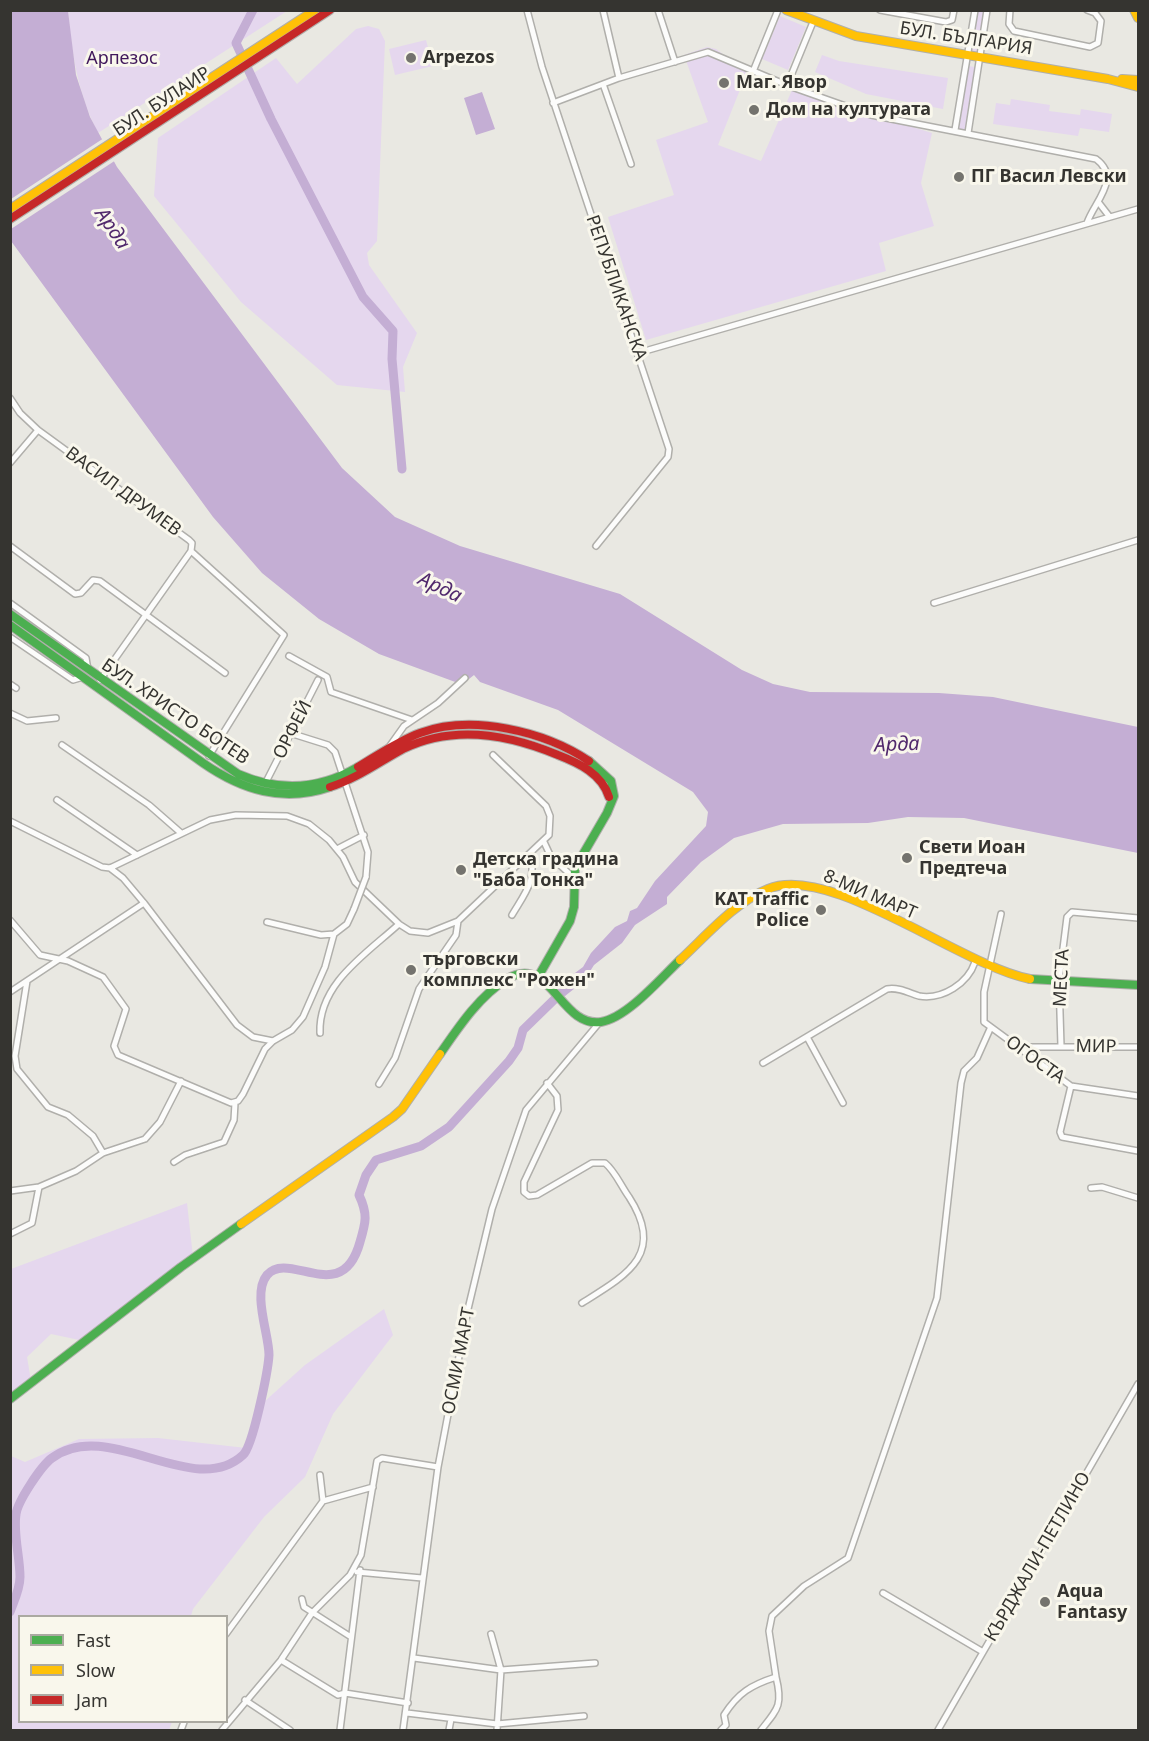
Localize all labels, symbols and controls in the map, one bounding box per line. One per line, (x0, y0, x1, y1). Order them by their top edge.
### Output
street label: БУЛ. БЪЛГАРИЯ (898, 18, 1034, 60)
place label: Arpezos (423, 47, 495, 69)
park label: Арпезос (86, 48, 158, 70)
marker: Arpezos (404, 51, 418, 65)
street label: БУЛ. БУЛАИР (109, 63, 215, 141)
place label: Маг. Явор (736, 72, 827, 94)
marker: Маг. Явор (717, 76, 731, 90)
place label: Дом на културата (766, 99, 931, 121)
marker: Дом на културата (747, 103, 761, 117)
place label: ПГ Васил Левски (971, 166, 1127, 188)
marker: ПГ Васил Левски (952, 170, 966, 184)
water label: Арда (89, 204, 135, 254)
street label: РЕПУБЛИКАНСКА (581, 212, 651, 364)
street label: ВАСИЛ ДРУМЕВ (61, 443, 185, 541)
water label: Арда (414, 568, 466, 608)
street label: БУЛ. ХРИСТО БОТЕВ (97, 655, 253, 769)
street label: ОРФЕЙ (269, 697, 317, 763)
water label: Арда (874, 732, 920, 758)
place label: Свети Иоан Предтеча (919, 837, 1026, 880)
place label: Детска градина "Баба Тонка" (473, 849, 619, 892)
marker: Свети Иоан Предтеча (900, 851, 914, 865)
marker: Детска градина "Баба Тонка" (454, 863, 468, 877)
street label: 8-МИ МАРТ (820, 866, 920, 924)
place label: KAT Traffic Police (714, 889, 809, 932)
marker: KAT Traffic Police (814, 903, 828, 917)
street label: МЕСТА (1050, 948, 1074, 1008)
place label: търговски комплекс "Рожен" (423, 949, 595, 992)
marker: търговски комплекс "Рожен" (404, 963, 418, 977)
street label: ОГОСТА (1001, 1031, 1069, 1089)
street label: МИР (1075, 1036, 1117, 1058)
street label: ОСМИ МАРТ (438, 1306, 480, 1416)
street label: КЪРДЖАЛИ-ПЕТЛИНО (981, 1468, 1095, 1646)
place label: Aqua Fantasy (1057, 1581, 1127, 1624)
marker: Aqua Fantasy (1038, 1595, 1052, 1609)
legend (18, 1615, 228, 1723)
text: Fast (76, 1628, 111, 1652)
text: Slow (76, 1658, 115, 1682)
text: Jam (76, 1688, 108, 1712)

